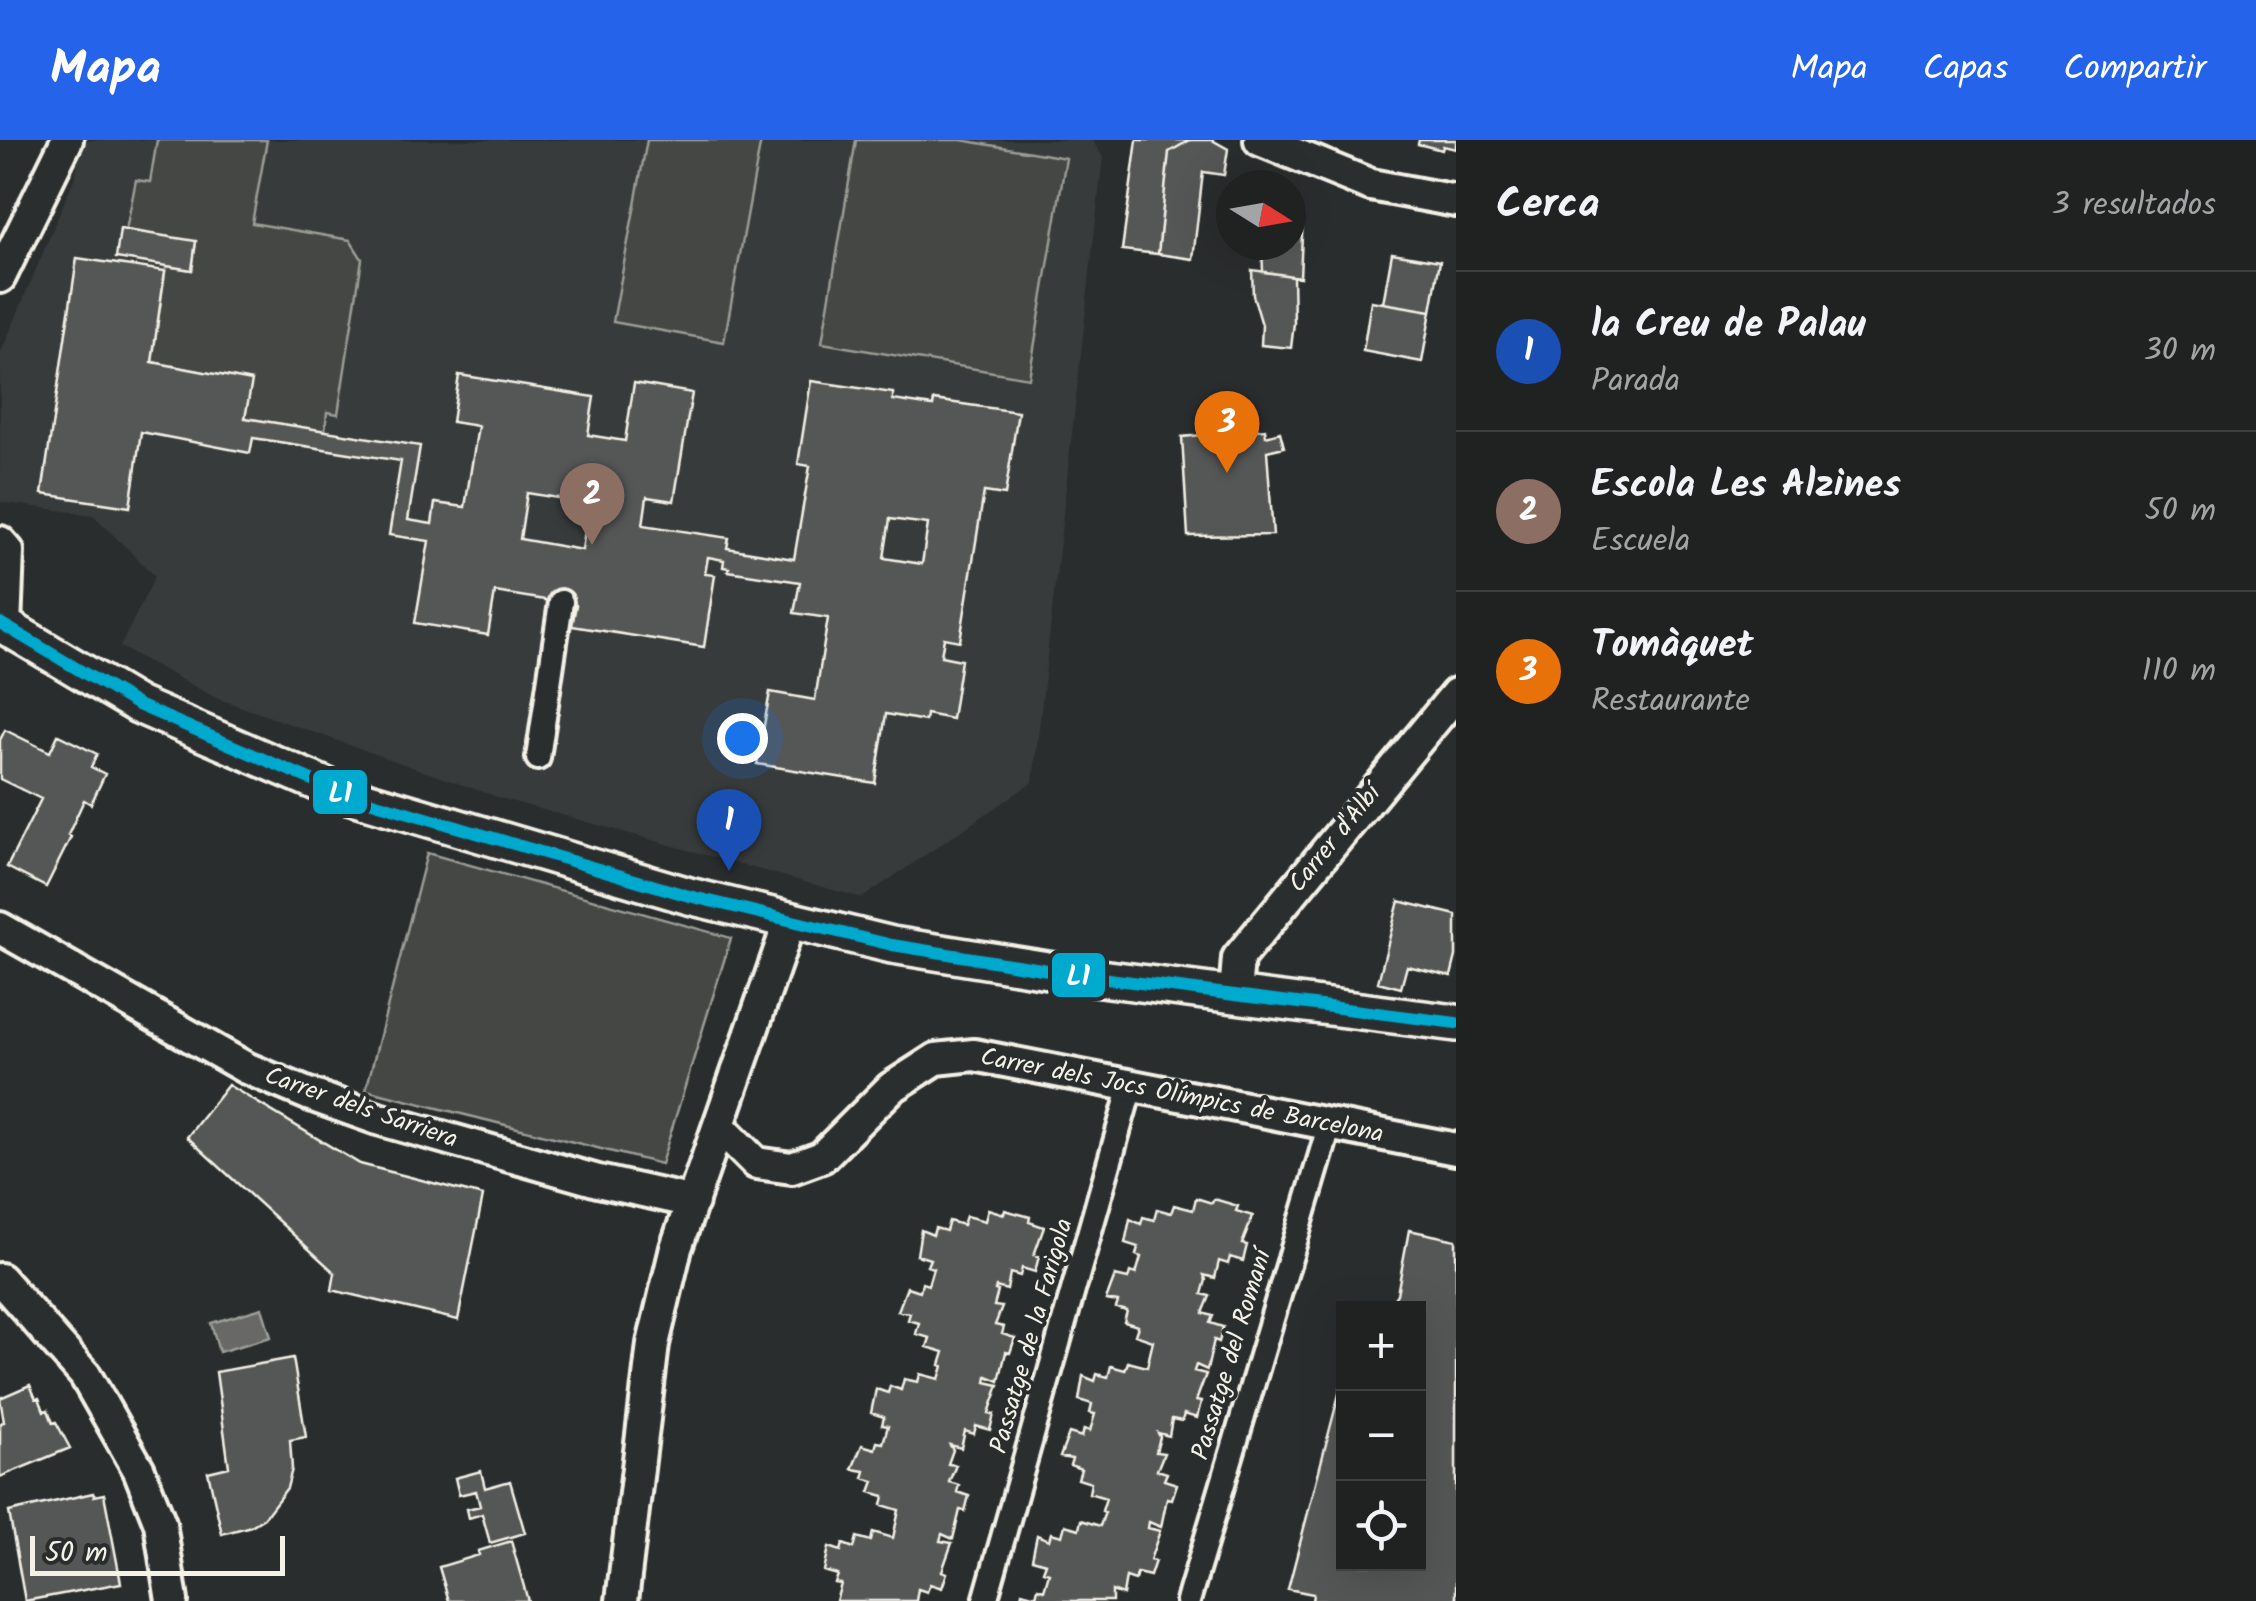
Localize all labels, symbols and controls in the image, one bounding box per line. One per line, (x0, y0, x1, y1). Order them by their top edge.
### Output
text: Mapa (50, 32, 161, 108)
text: Mapa (1791, 42, 1868, 98)
text: Capas (1923, 42, 2008, 98)
text: Compartir (2063, 42, 2206, 98)
north arrow (1216, 170, 1306, 260)
text: Cerca (1496, 172, 1600, 239)
text: 3 resultados (2052, 180, 2216, 231)
text: la Creu de Palau (1591, 296, 1866, 356)
text: 1 (1524, 326, 1533, 377)
text: 30 m (2143, 326, 2216, 377)
text: Parada (1591, 356, 1680, 407)
pin: 3 (1194, 390, 1260, 473)
text: Escola Les Alzines (1591, 456, 1901, 516)
pin: 2 (560, 462, 624, 545)
text: 2 (1519, 486, 1538, 537)
text: 50 m (2145, 486, 2216, 537)
text: Escuela (1591, 516, 1690, 567)
text: Tomàquet (1591, 616, 1754, 676)
text: 3 (1520, 646, 1537, 697)
text: 110 m (2142, 646, 2216, 697)
text: Restaurante (1591, 676, 1750, 727)
your location (717, 713, 768, 764)
line badge: L1 (311, 768, 369, 816)
text: L1 (328, 772, 352, 817)
street label: Carrer d'Albí (1279, 773, 1394, 902)
pin: 1 (696, 788, 762, 871)
line badge: L1 (1050, 951, 1107, 999)
text: L1 (1066, 955, 1090, 1000)
street label: Carrer dels Jocs Olímpics de Barcelona (977, 1037, 1387, 1155)
street label: Carrer dels Sarriera (259, 1056, 463, 1160)
street label: Passatge de la Farigola (979, 1214, 1085, 1458)
street label: Passatge del Romaní (1181, 1241, 1284, 1465)
map controls (1336, 1301, 1426, 1571)
button: + (1336, 1301, 1426, 1391)
button: − (1336, 1391, 1426, 1481)
button: locate (1336, 1481, 1426, 1571)
scale bar (30, 1531, 285, 1576)
text: 50 m (45, 1531, 108, 1576)

